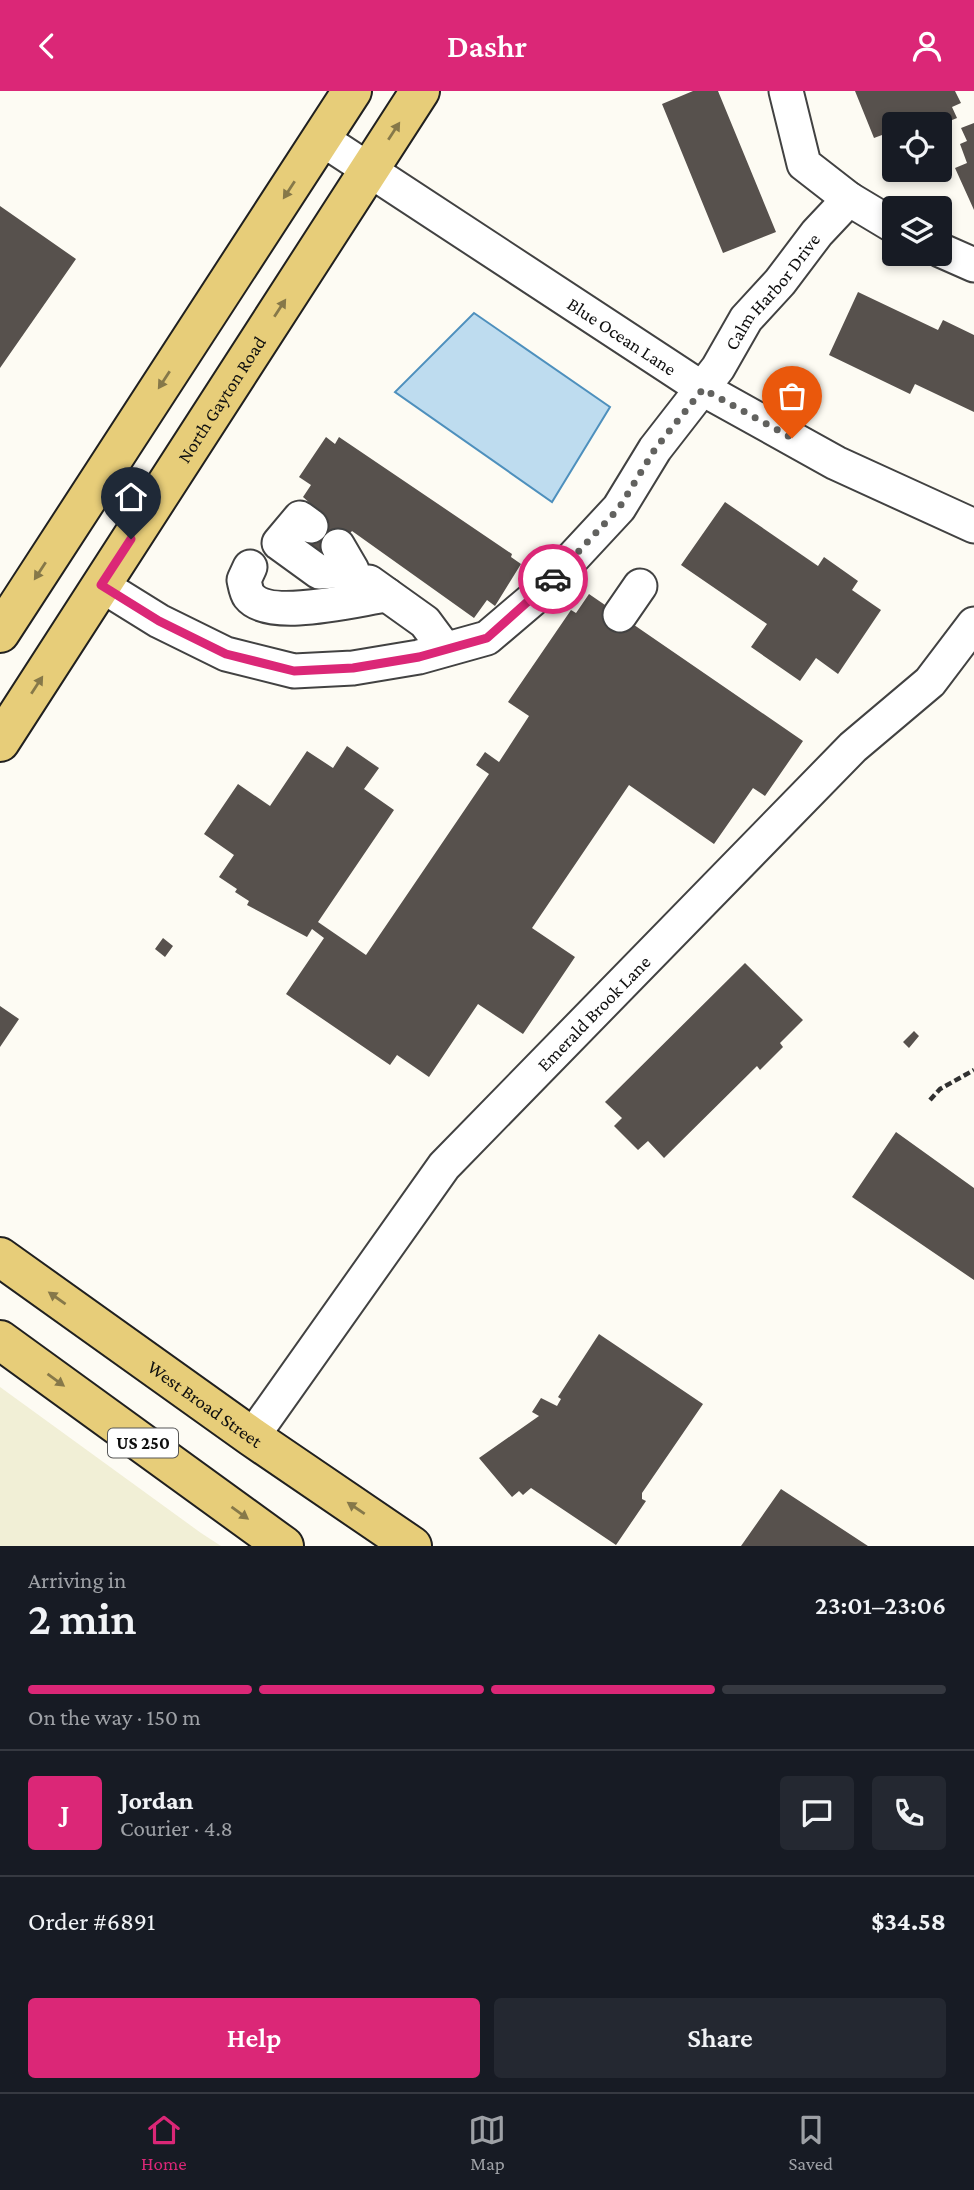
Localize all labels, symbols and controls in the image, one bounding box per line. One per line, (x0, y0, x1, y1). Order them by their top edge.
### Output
icon: back (28, 27, 66, 65)
icon: person (908, 27, 946, 65)
text: Dashr (447, 28, 527, 64)
map controls (882, 112, 952, 266)
button: locate (882, 112, 952, 182)
one-way arrow (388, 121, 401, 140)
one-way arrow (282, 180, 295, 200)
button: layers (882, 196, 952, 266)
street label: Calm Harbor Drive (720, 229, 824, 353)
street label: Blue Ocean Lane (564, 293, 680, 379)
one-way arrow (273, 299, 287, 317)
street label: North Gayton Road (173, 332, 270, 466)
pin (762, 366, 822, 438)
one-way arrow (158, 371, 171, 390)
icon: bag (773, 377, 811, 415)
pin (101, 467, 161, 539)
icon: home (112, 478, 150, 516)
courier (518, 544, 588, 614)
icon: car (534, 560, 572, 598)
one-way arrow (33, 562, 47, 580)
one-way arrow (30, 675, 43, 694)
street label: Emerald Brook Lane (532, 951, 654, 1075)
one-way arrow (48, 1291, 66, 1305)
street label: West Broad Street (144, 1356, 267, 1452)
one-way arrow (47, 1372, 65, 1386)
road number: US 250 (108, 1429, 178, 1457)
one-way arrow (346, 1501, 366, 1514)
one-way arrow (230, 1506, 248, 1521)
text: Arriving in (28, 1567, 126, 1593)
text: 23:01–23:06 (815, 1591, 946, 1620)
text: 2 min (28, 1593, 136, 1644)
text: On the way · 150 m (28, 1704, 201, 1730)
button: chat (780, 1776, 854, 1850)
button: phone (872, 1776, 946, 1850)
text: Jordan (120, 1786, 194, 1815)
text: J (61, 1799, 69, 1828)
text: Courier · 4.8 (120, 1815, 233, 1841)
text: Order #6891 (28, 1907, 156, 1936)
text: $34.58 (871, 1907, 946, 1936)
button: Help (28, 1998, 480, 2078)
button: Share (494, 1998, 946, 2078)
tab: Home (141, 2111, 187, 2174)
tab: Map (468, 2111, 506, 2174)
tab: Saved (788, 2111, 833, 2174)

